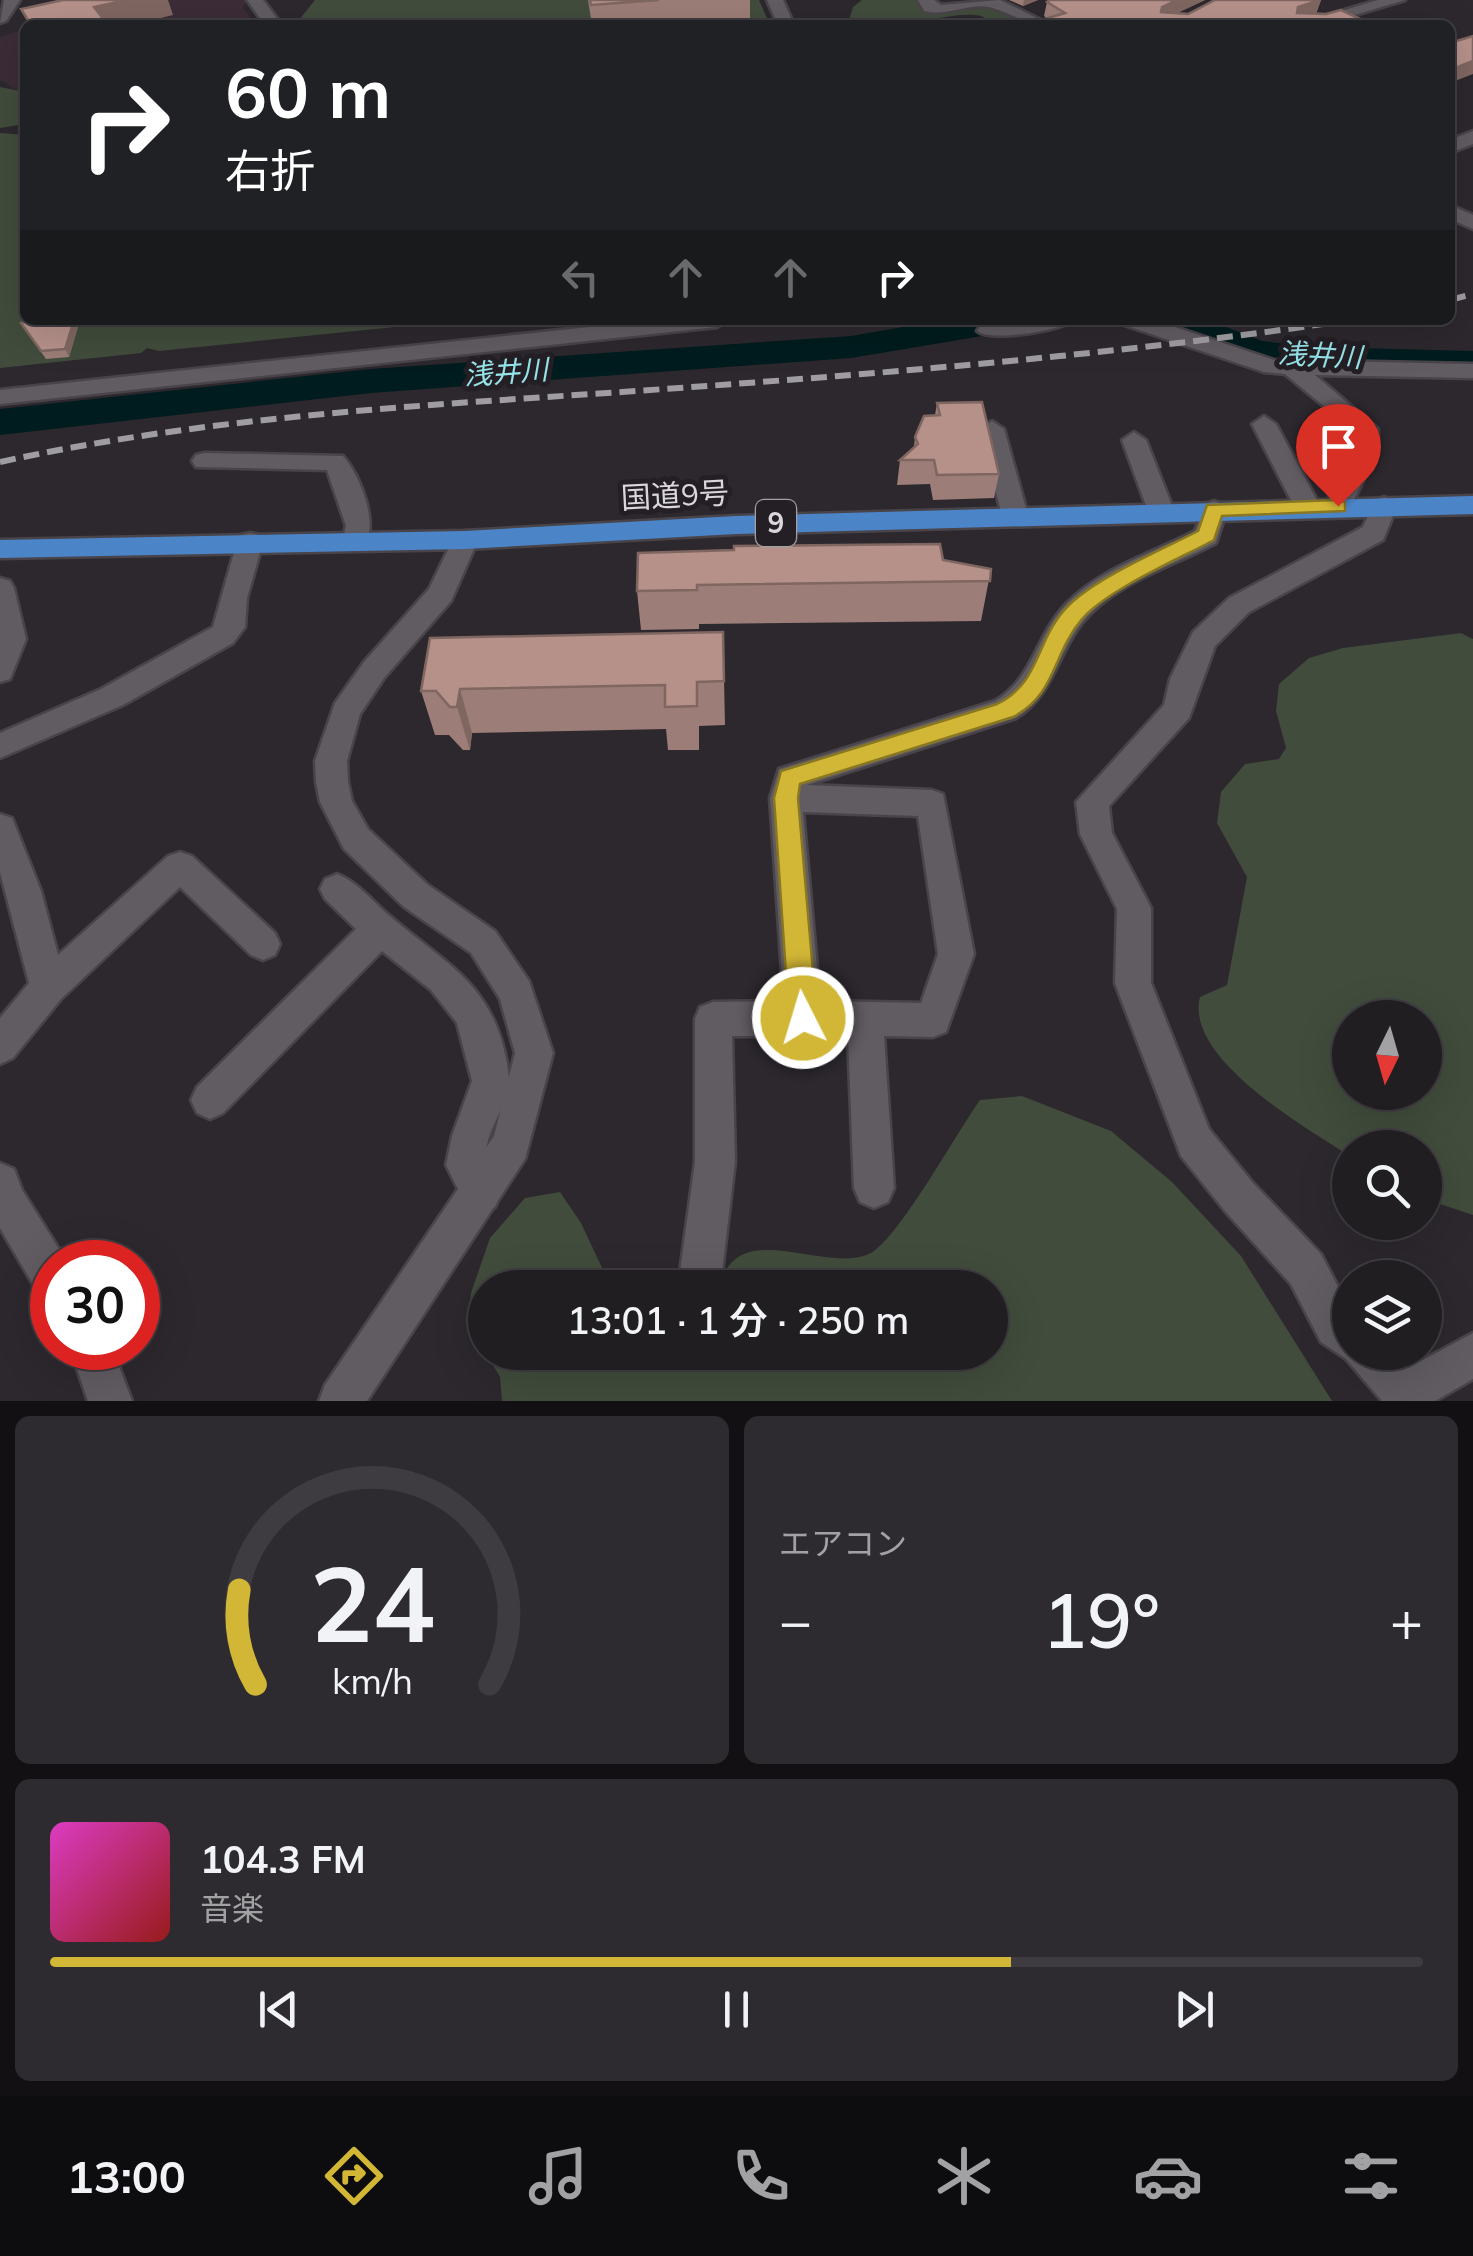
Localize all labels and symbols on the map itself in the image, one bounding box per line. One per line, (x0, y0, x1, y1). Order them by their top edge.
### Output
water label: 浅井川 (1277, 335, 1366, 374)
water label: 浅井川 (463, 351, 552, 392)
pin (1296, 404, 1381, 507)
street label: 国道9号 (620, 473, 730, 517)
road number: 9 (756, 500, 796, 546)
position arrow (751, 966, 855, 1070)
north arrow (1332, 1000, 1442, 1110)
speed limit sign: 30 (30, 1240, 160, 1370)

